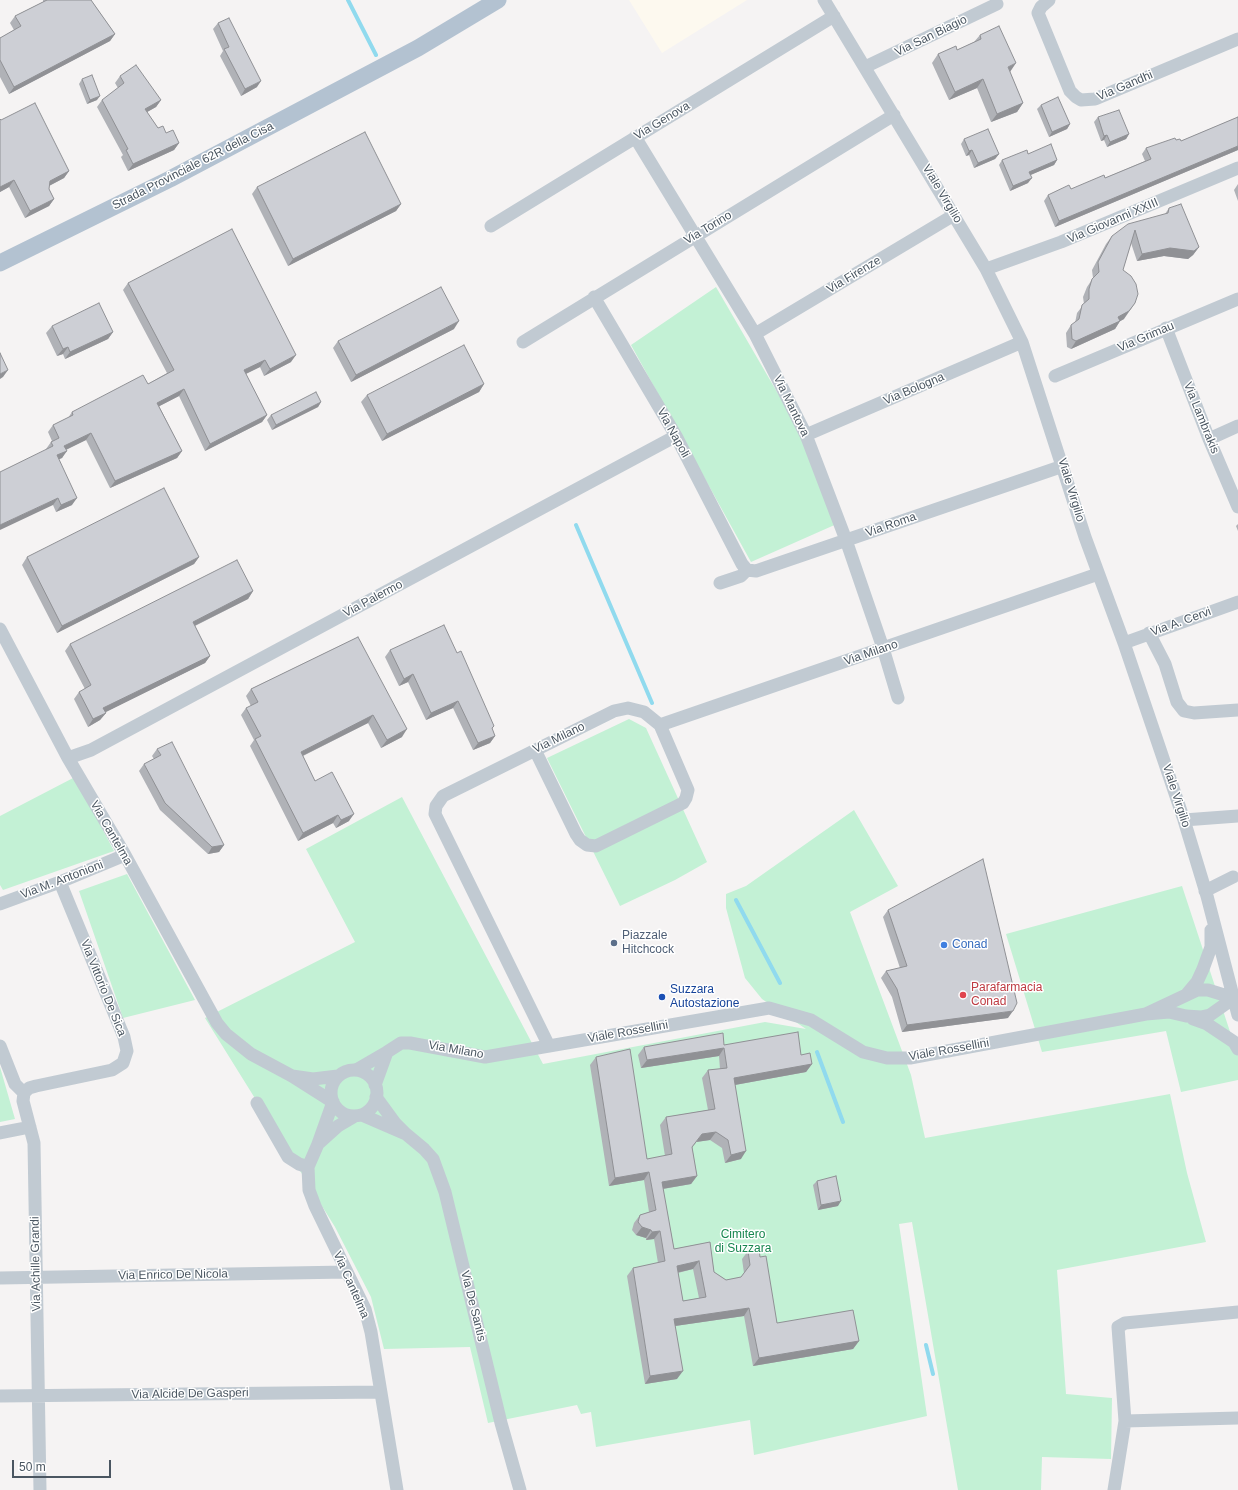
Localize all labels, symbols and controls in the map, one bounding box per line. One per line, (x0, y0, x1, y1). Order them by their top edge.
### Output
street label: Via San Biagio (893, 12, 969, 60)
street label: Via Gandhi (1095, 68, 1155, 104)
street label: Via Genova (632, 99, 692, 143)
street label: Strada Provinciale 62R della Cisa (110, 119, 276, 213)
street label: Viale Virgilio (919, 162, 965, 226)
street label: Via Giovanni XXIII (1065, 195, 1161, 247)
street label: Via Torino (682, 208, 734, 248)
street label: Via Firenze (824, 253, 884, 297)
street label: Via Grimau (1116, 319, 1176, 355)
street label: Via Bologna (882, 370, 946, 408)
street label: Via Mantova (770, 373, 812, 439)
street label: Via Lambrakis (1180, 380, 1222, 456)
street label: Via Napoli (653, 406, 693, 460)
street label: Viale Virgilio (1055, 457, 1087, 523)
street label: Via Roma (864, 510, 918, 540)
street label: Via Palermo (341, 577, 405, 621)
street label: Via A. Cervi (1149, 604, 1213, 640)
street label: Via Milano (842, 637, 900, 669)
street label: Via Milano (531, 719, 587, 757)
street label: Viale Virgilio (1159, 763, 1193, 829)
street label: Via Cantelma (87, 798, 135, 868)
street label: Via M. Antonioni (19, 858, 105, 902)
place label: Piazzale Hitchcock (622, 929, 674, 957)
street label: Via Vittorio De Sica (77, 938, 129, 1038)
marker: Piazzale Hitchcock (609, 938, 619, 948)
place label: Conad (952, 938, 987, 952)
marker: Conad (939, 940, 949, 950)
place label: Parafarmacia Conad (971, 981, 1042, 1009)
place label: Suzzara Autostazione (670, 983, 739, 1011)
marker: Parafarmacia Conad (958, 990, 968, 1000)
marker: Suzzara Autostazione (657, 992, 667, 1002)
street label: Viale Rossellini (587, 1018, 669, 1046)
street label: Viale Rossellini (908, 1036, 990, 1064)
street label: Via Milano (427, 1038, 485, 1062)
street label: Via Achille Grandi (28, 1216, 44, 1312)
park label: Cimitero di Suzzara (715, 1228, 771, 1256)
street label: Via Cantelma (330, 1249, 372, 1321)
street label: Via Enrico De Nicola (118, 1267, 228, 1283)
street label: Via De Santis (457, 1269, 489, 1343)
street label: Via Alcide De Gasperi (131, 1386, 249, 1402)
scale bar (14, 1452, 113, 1478)
text: 50 m (19, 1460, 46, 1474)

